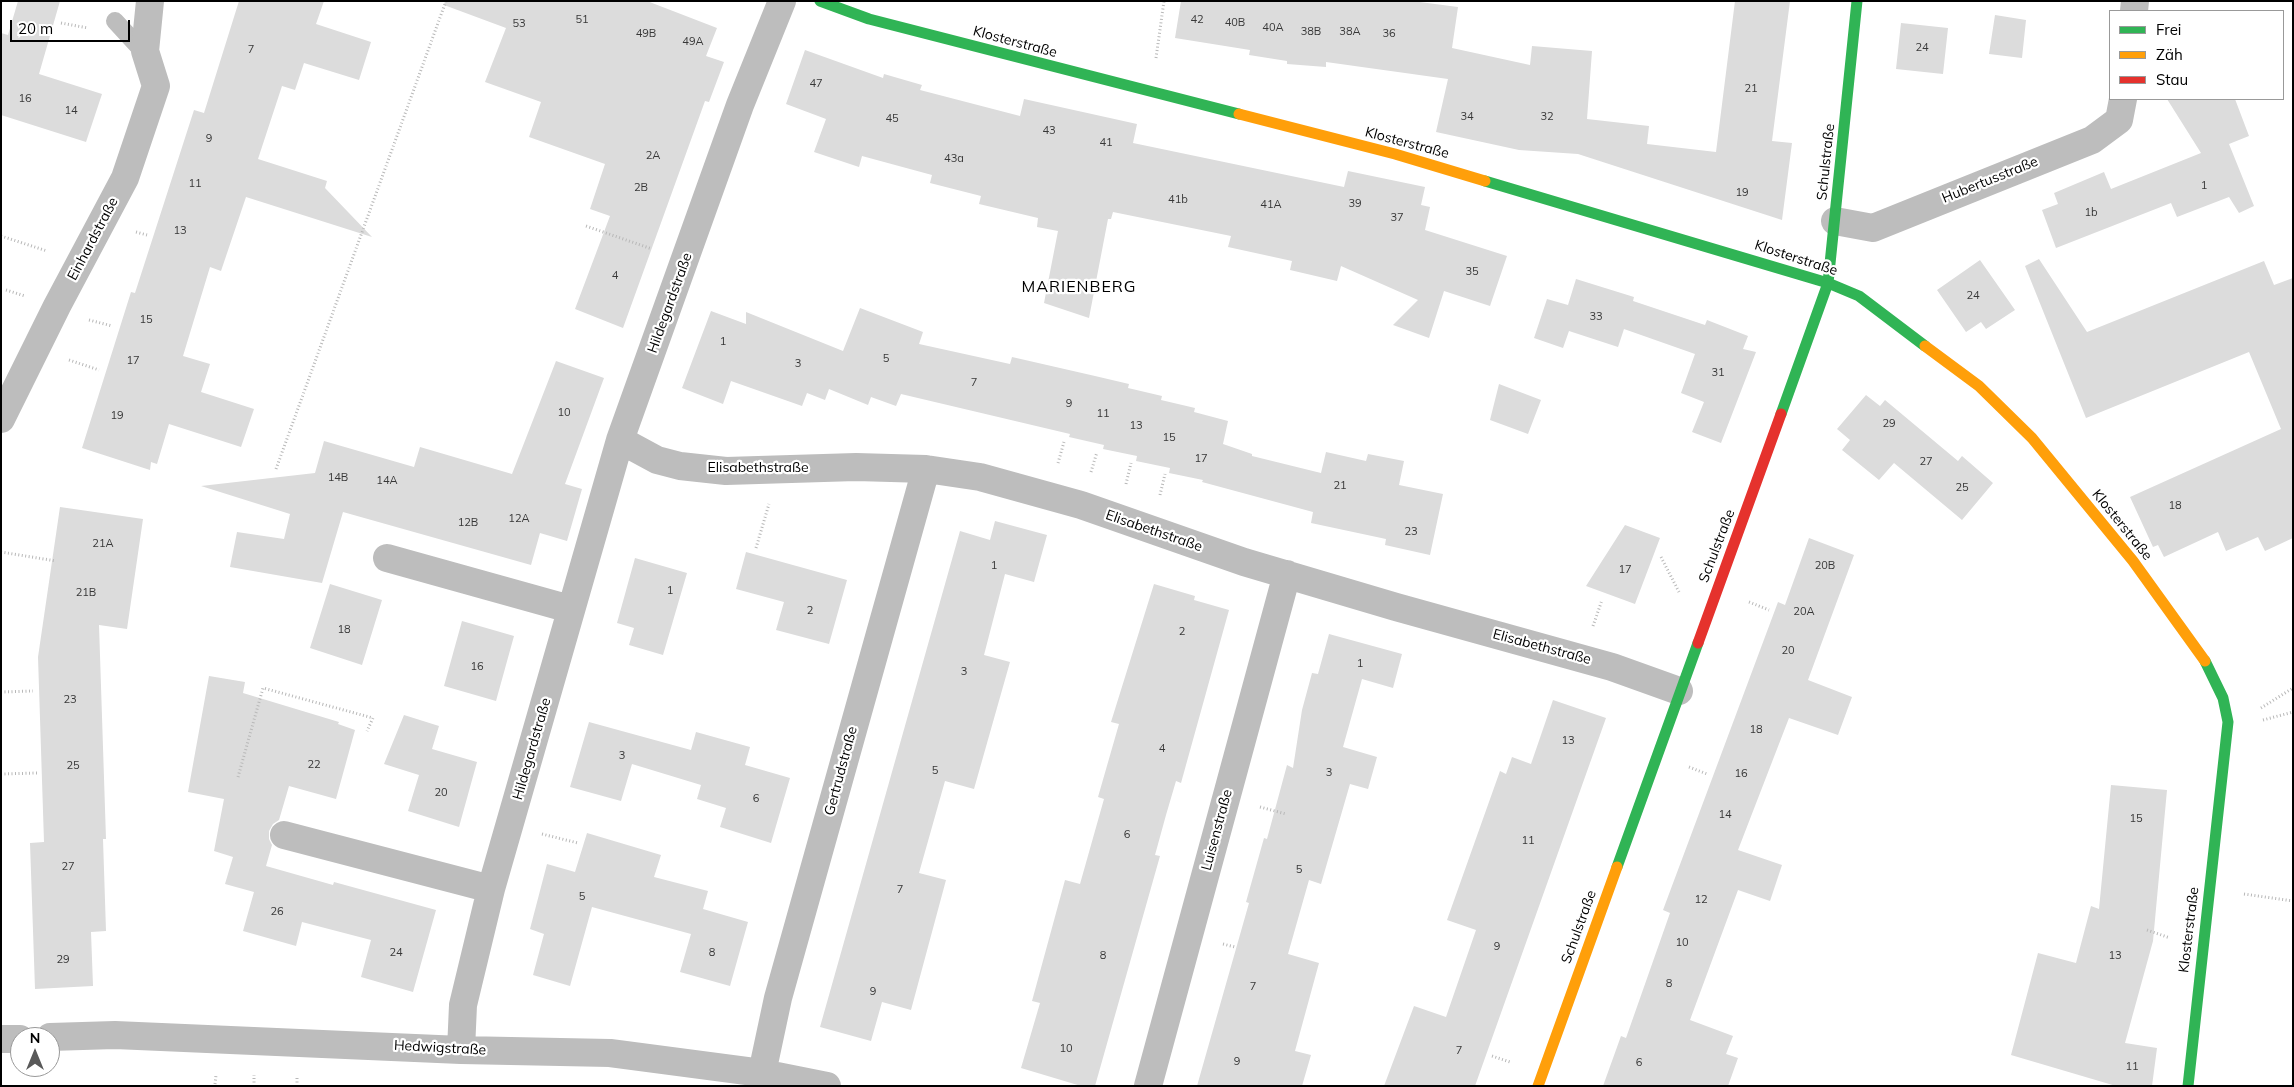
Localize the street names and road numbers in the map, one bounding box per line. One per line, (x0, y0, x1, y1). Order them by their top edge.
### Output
street label: Klosterstraße (971, 23, 1059, 61)
street label: Schulstraße (1814, 123, 1838, 201)
street label: Klosterstraße (1363, 124, 1451, 162)
street label: Hubertusstraße (1940, 153, 2040, 207)
street label: Einhardstraße (64, 195, 122, 283)
street label: Klosterstraße (1752, 237, 1840, 279)
street label: Hildegardstraße (644, 251, 696, 355)
street label: Elisabethstraße (707, 460, 809, 476)
street label: Klosterstraße (2088, 486, 2156, 564)
street label: Elisabethstraße (1104, 507, 1204, 555)
street label: Schulstraße (1695, 507, 1739, 585)
street label: Elisabethstraße (1491, 626, 1593, 668)
street label: Hildegardstraße (509, 696, 555, 802)
street label: Gertrudstraße (821, 725, 861, 817)
street label: Luisenstraße (1198, 788, 1236, 872)
street label: Klosterstraße (2175, 886, 2203, 974)
street label: Schulstraße (1558, 888, 1600, 966)
street label: Hedwigstraße (393, 1037, 487, 1059)

